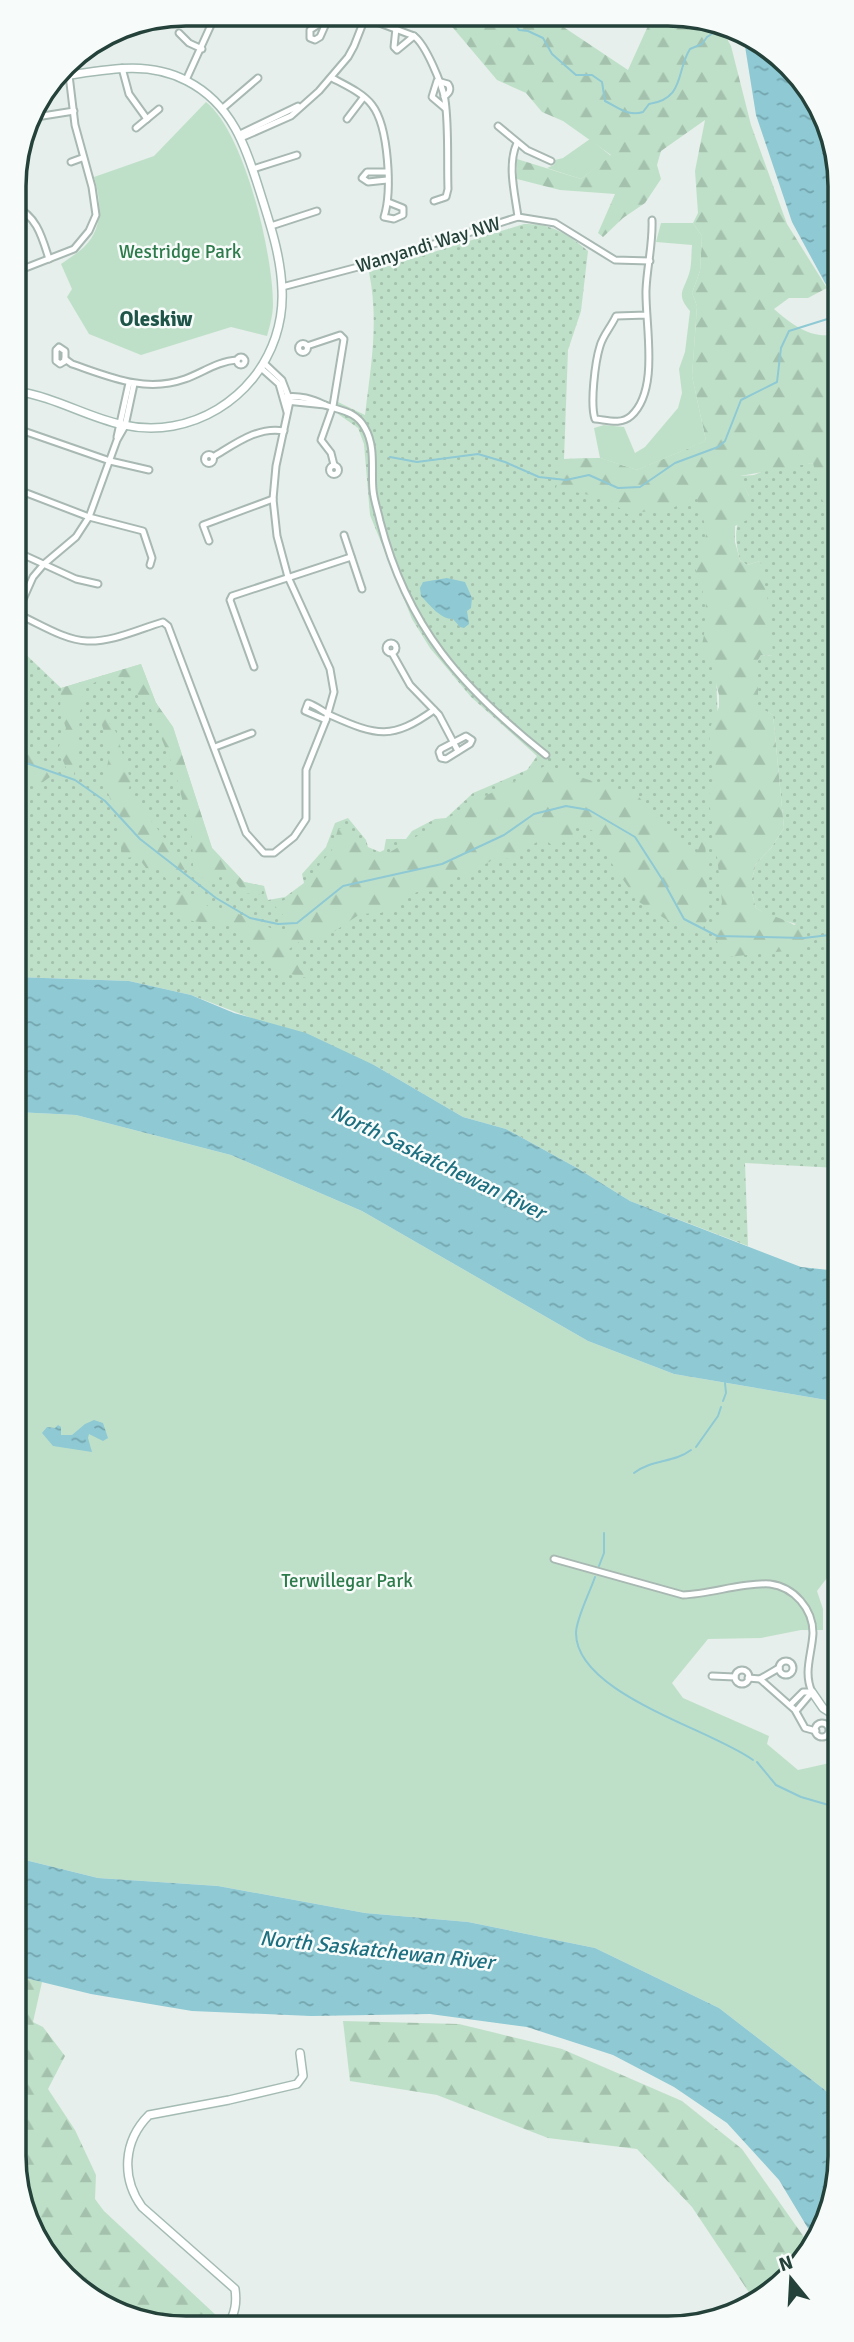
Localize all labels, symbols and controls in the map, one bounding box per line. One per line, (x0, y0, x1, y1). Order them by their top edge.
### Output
street label: Wanyandi Way NW (353, 212, 504, 278)
park label: Westridge Park (119, 240, 242, 264)
district label: Oleskiw (120, 306, 193, 332)
water label: North Saskatchewan River (327, 1099, 552, 1227)
park label: Terwillegar Park (281, 1569, 413, 1593)
water label: North Saskatchewan River (259, 1925, 499, 1976)
north arrow (756, 2244, 826, 2314)
text: N (776, 2250, 796, 2277)

